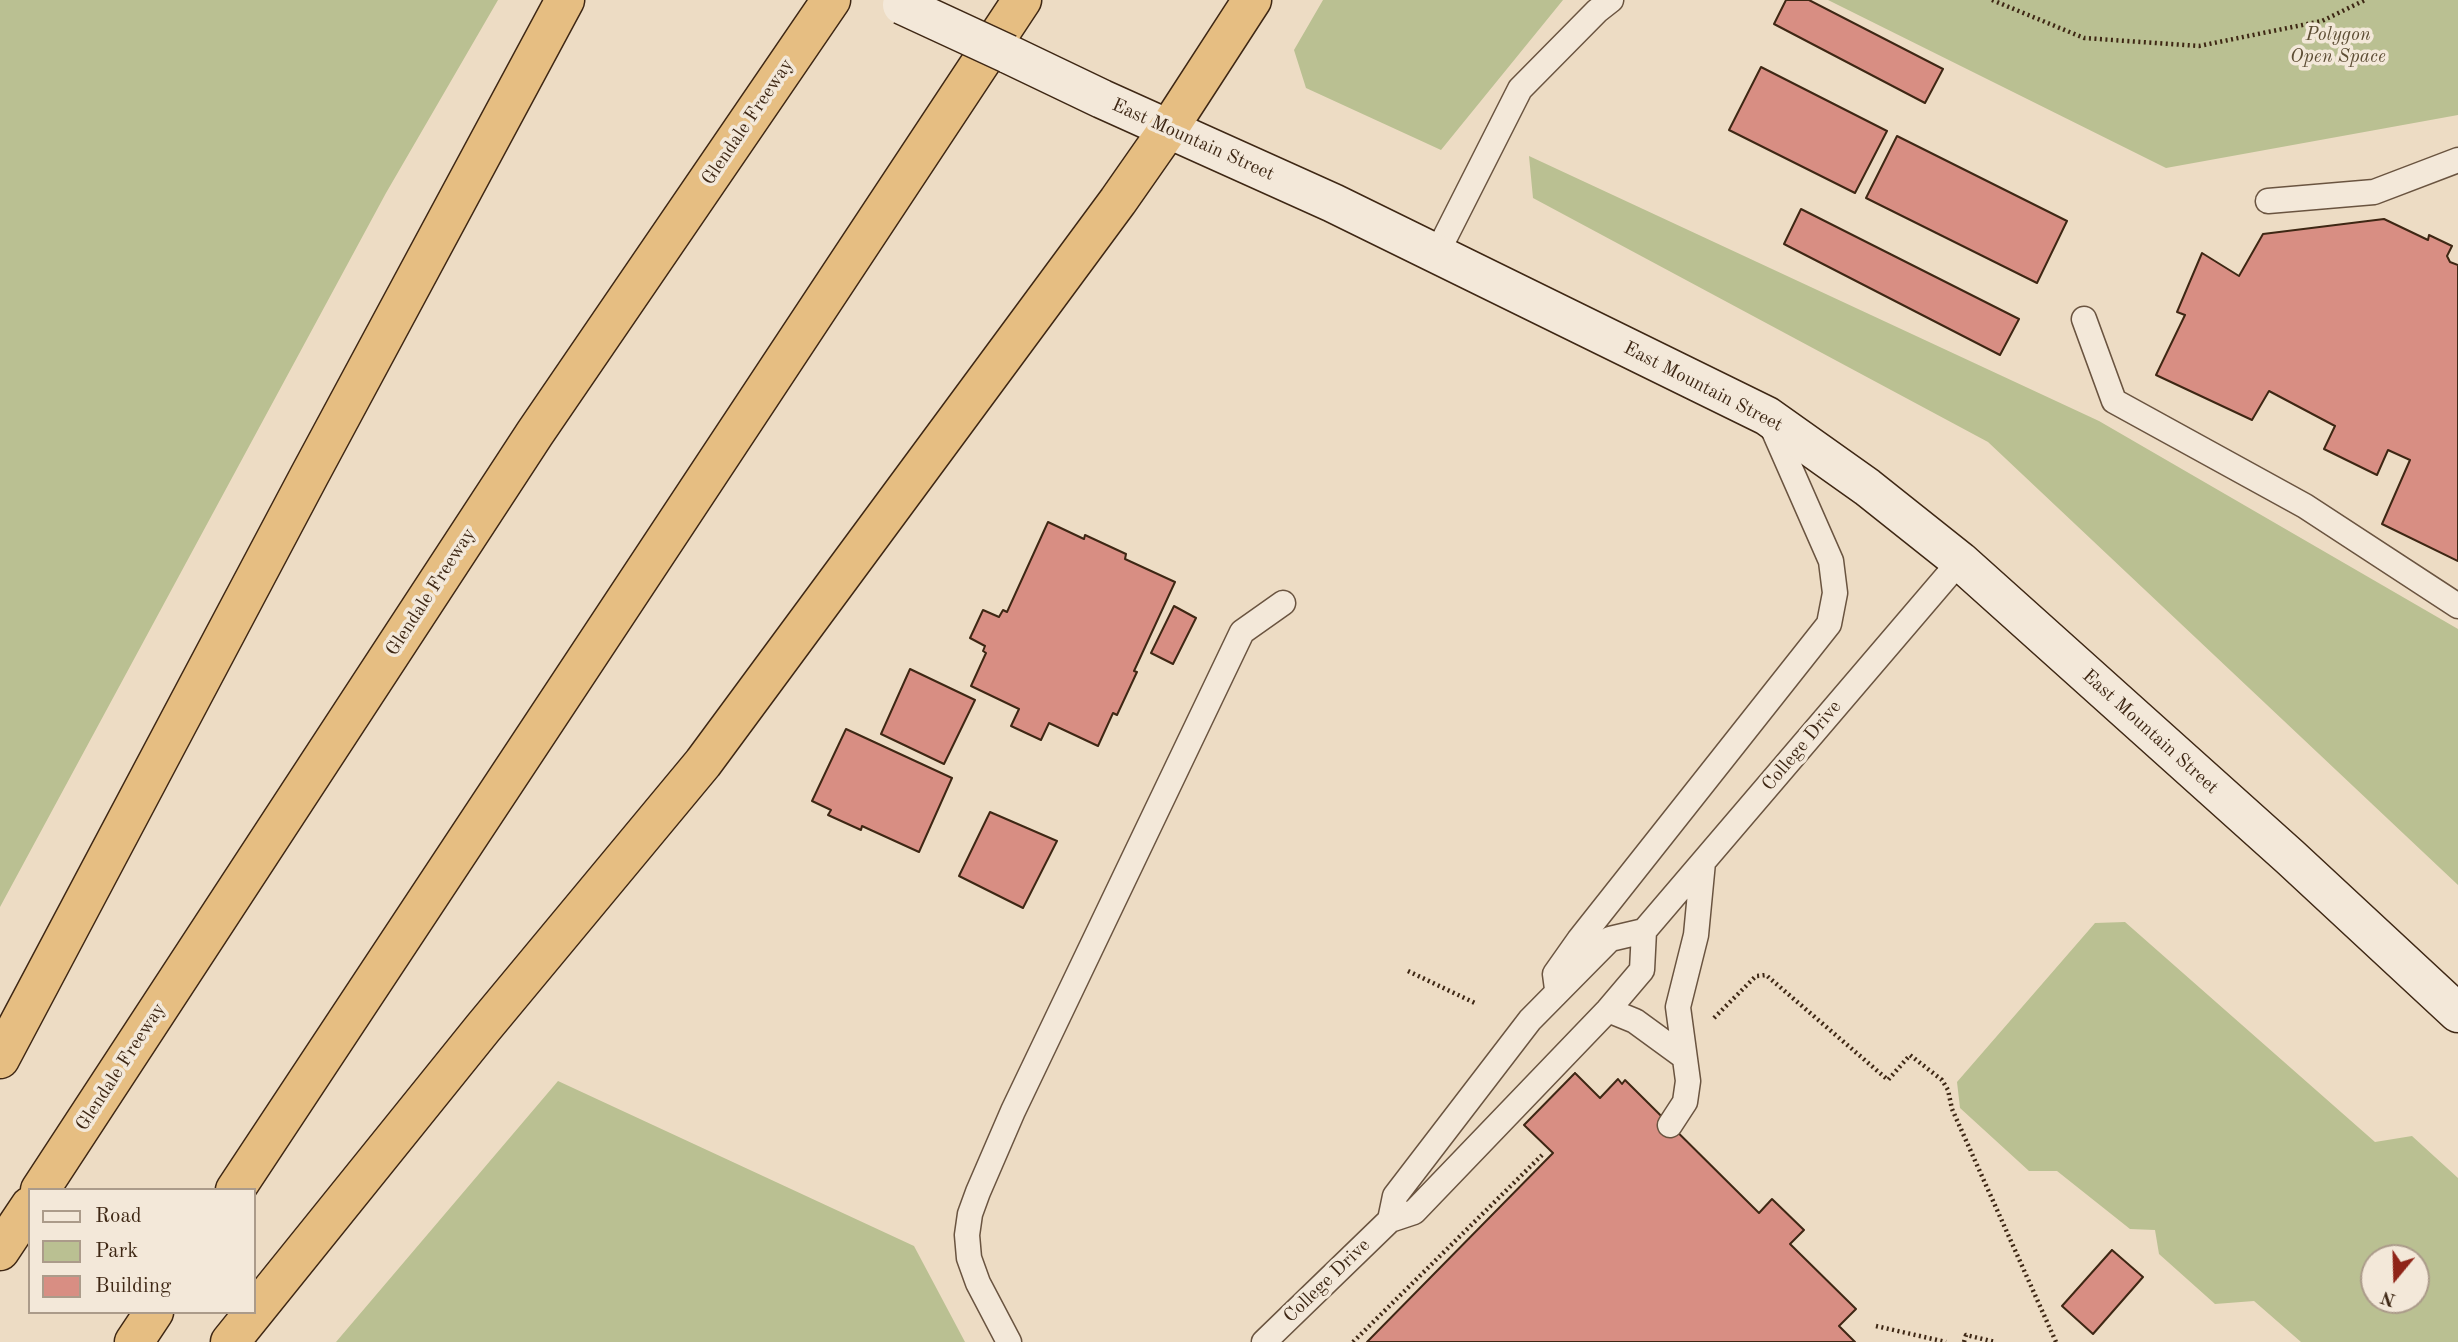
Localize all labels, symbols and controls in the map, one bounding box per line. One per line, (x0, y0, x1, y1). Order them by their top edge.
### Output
park label: Polygon Open Space (2290, 24, 2386, 68)
street label: Glendale Freeway (697, 54, 799, 190)
street label: East Mountain Street (1108, 94, 1278, 186)
street label: East Mountain Street (1620, 337, 1786, 437)
street label: Glendale Freeway (381, 524, 481, 660)
street label: East Mountain Street (2077, 665, 2223, 799)
street label: College Drive (1758, 696, 1846, 796)
street label: Glendale Freeway (71, 999, 171, 1135)
legend (28, 1188, 256, 1314)
text: Road (95, 1206, 142, 1227)
street label: College Drive (1279, 1234, 1375, 1328)
text: Park (95, 1241, 138, 1262)
north arrow (2360, 1244, 2430, 1314)
text: Building (95, 1276, 171, 1297)
text: N (2379, 1286, 2399, 1309)

